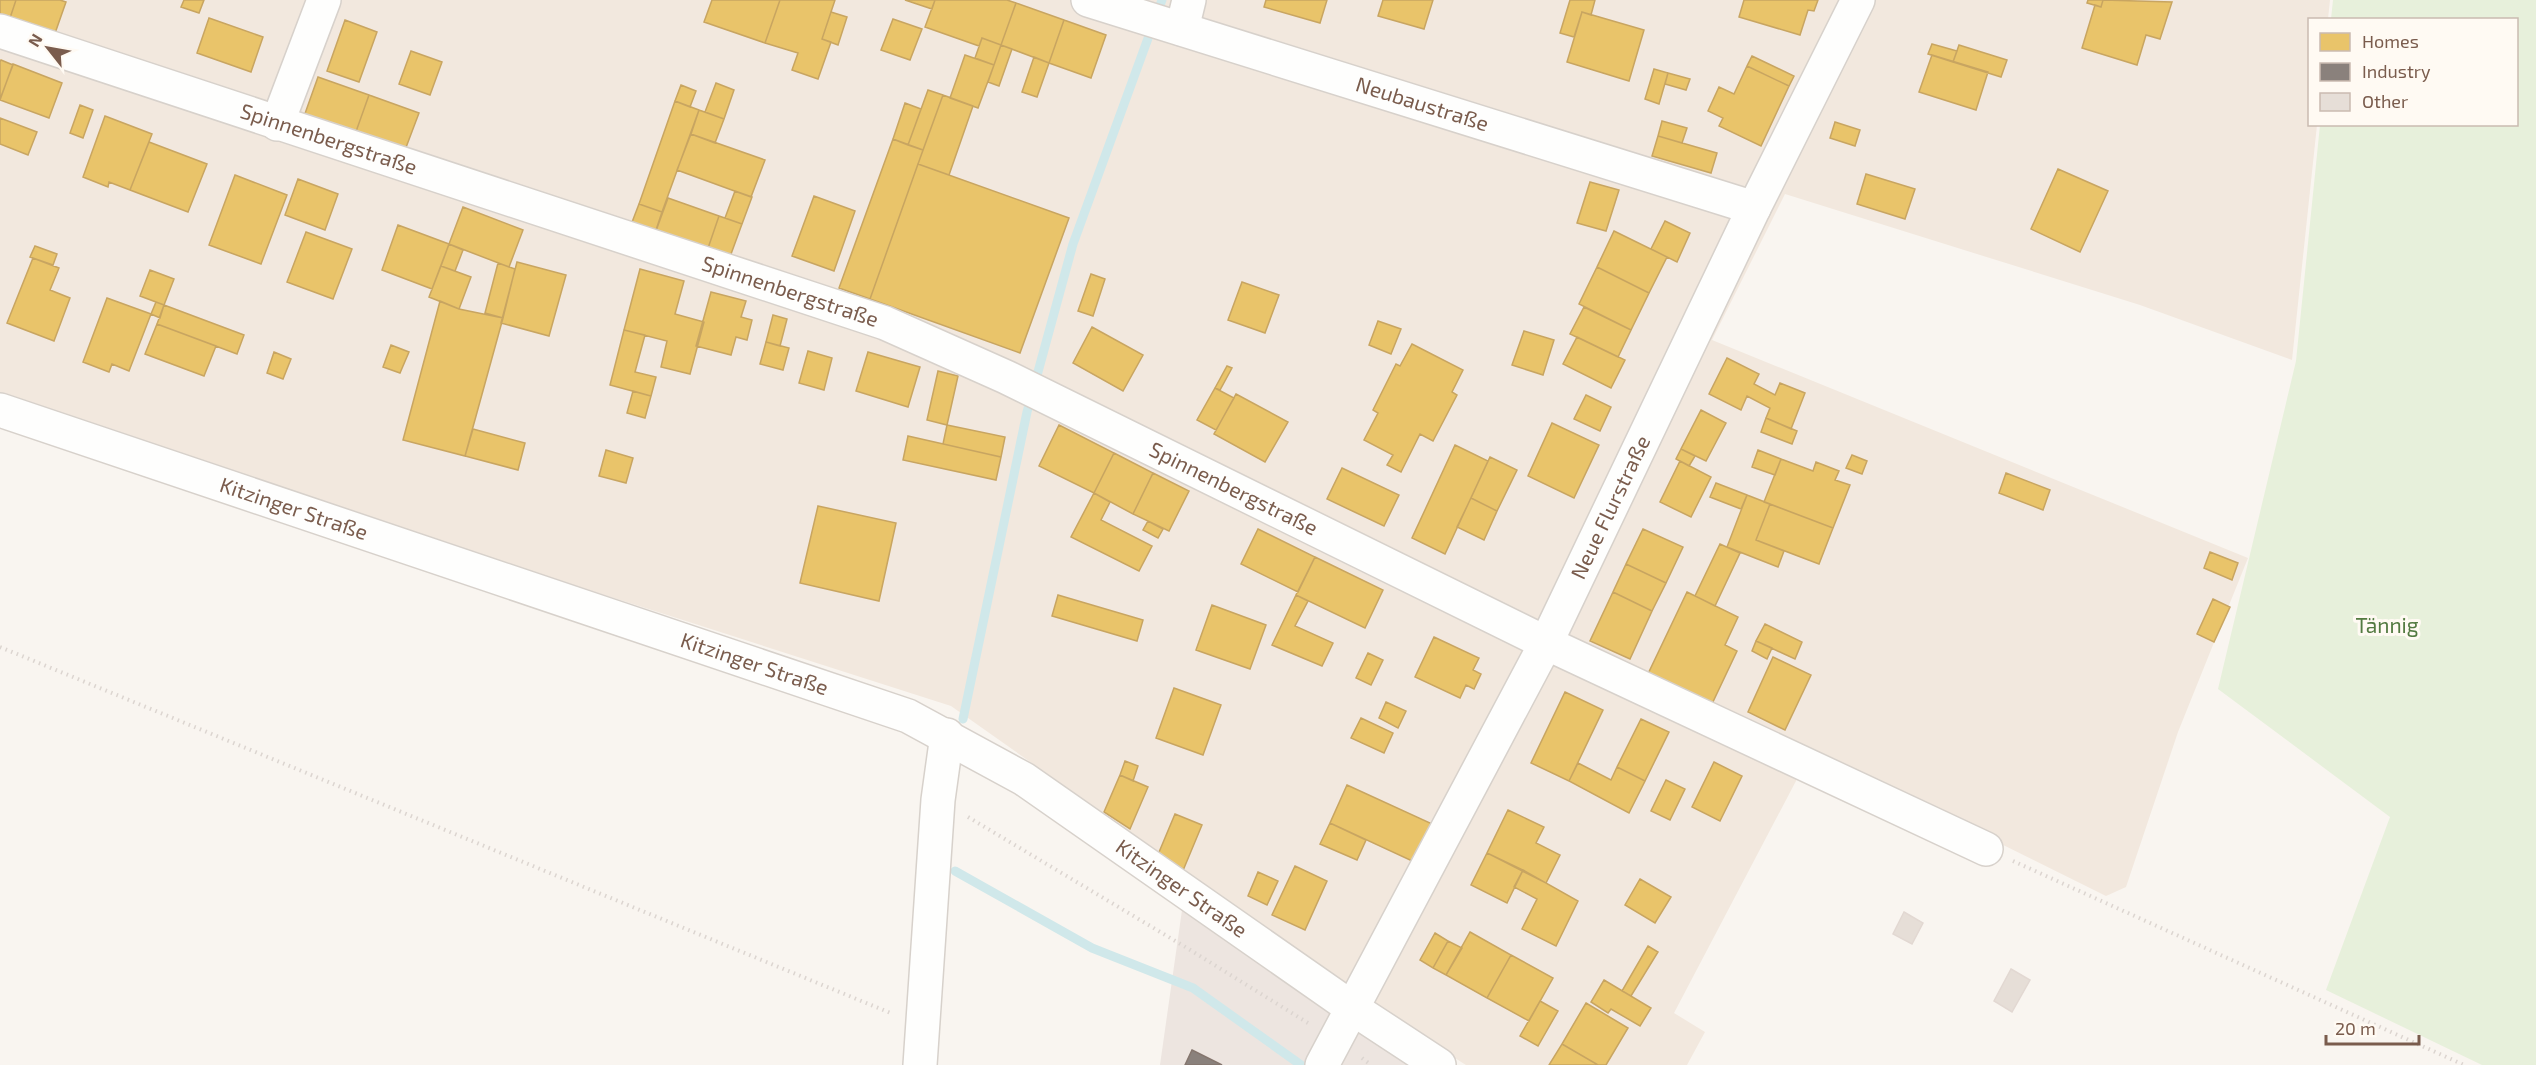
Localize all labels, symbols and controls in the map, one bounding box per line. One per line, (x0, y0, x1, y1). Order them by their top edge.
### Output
north arrow (18, 18, 78, 78)
legend (2308, 18, 2518, 126)
text: N (24, 30, 46, 50)
text: Homes (2362, 30, 2419, 52)
text: Industry (2362, 60, 2431, 82)
street label: Neubaustraße (1353, 70, 1492, 135)
text: Other (2362, 90, 2408, 112)
street label: Spinnenbergstraße (238, 97, 421, 179)
street label: Spinnenbergstraße (699, 249, 882, 331)
street label: Neue Flurstraße (1564, 431, 1654, 583)
street label: Spinnenbergstraße (1146, 436, 1322, 540)
street label: Kitzinger Straße (217, 471, 371, 544)
park label: Tännig (2355, 612, 2419, 637)
street label: Kitzinger Straße (678, 626, 832, 699)
street label: Kitzinger Straße (1112, 833, 1253, 942)
scale bar (2326, 1008, 2419, 1046)
text: 20 m (2335, 1017, 2376, 1039)

